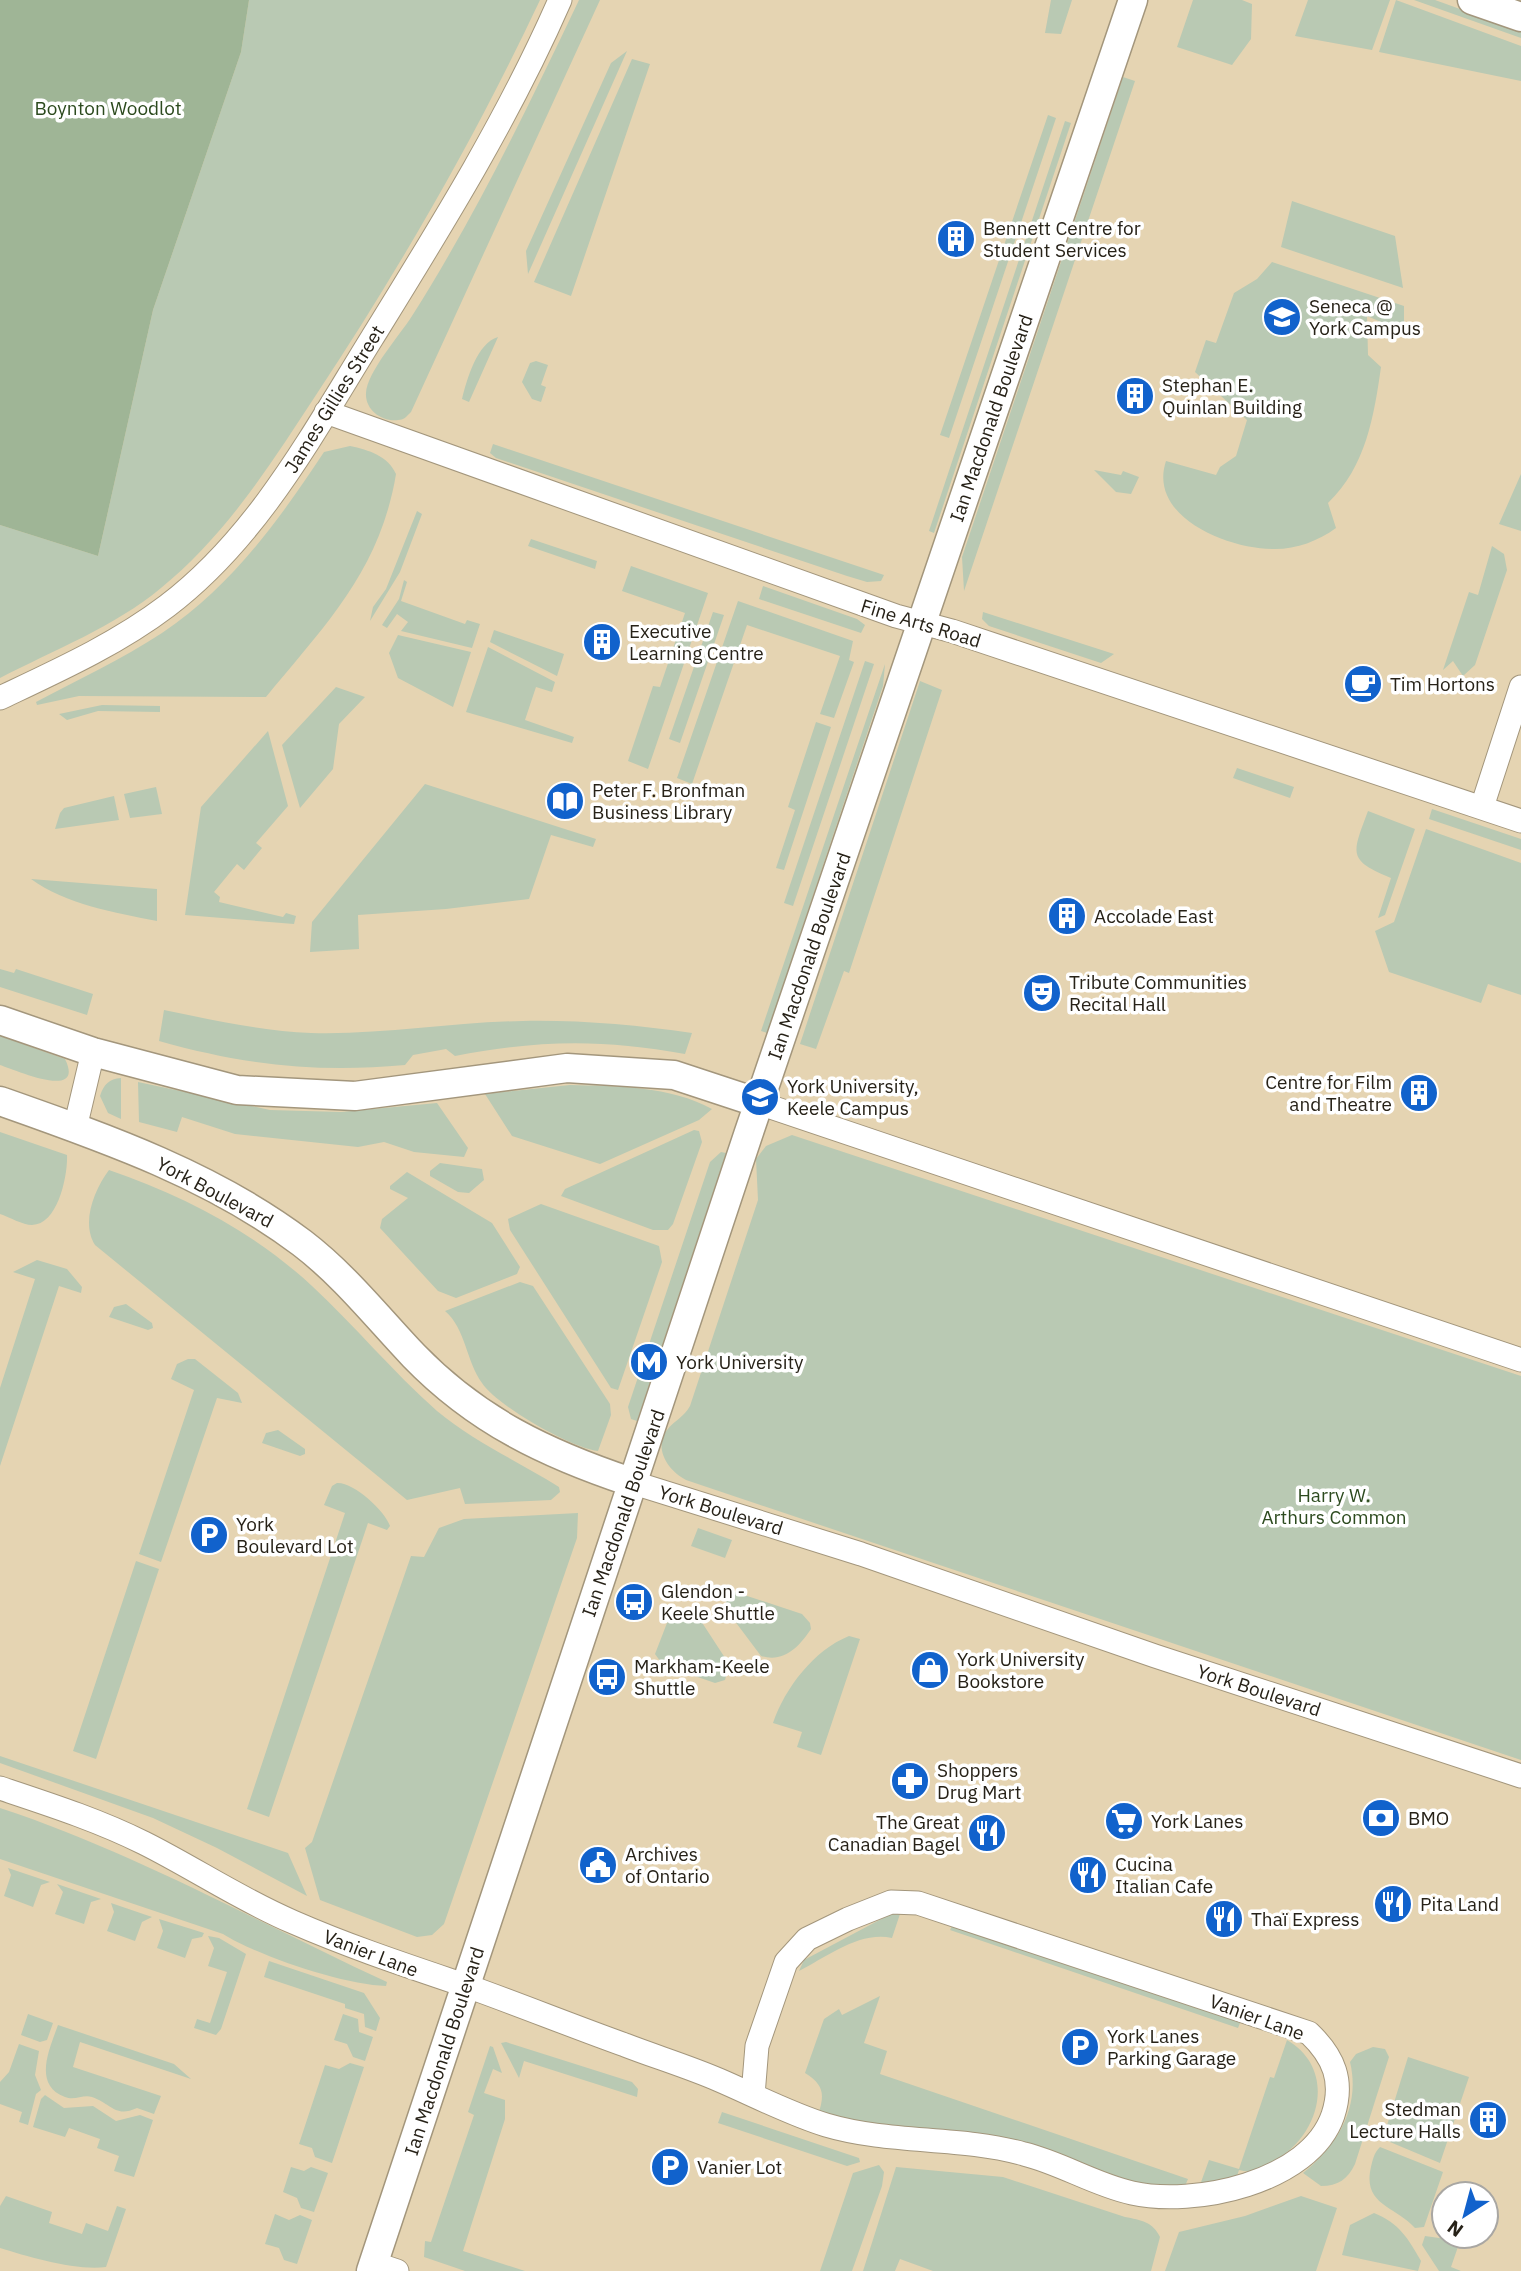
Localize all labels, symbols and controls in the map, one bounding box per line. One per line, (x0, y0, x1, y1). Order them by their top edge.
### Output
park label: Boynton Woodlot (34, 96, 182, 120)
place label: Bennett Centre for Student Services (983, 216, 1141, 262)
building icon: Bennett Centre for Student Services (935, 218, 977, 260)
place label: Seneca @ York Campus (1309, 294, 1421, 340)
school or university icon: Seneca @ York Campus (1261, 296, 1303, 338)
street label: Ian Macdonald Boulevard (944, 311, 1038, 525)
street label: James Gillies Street (279, 321, 389, 477)
place label: Stephan E. Quinlan Building (1162, 373, 1302, 419)
building icon: Stephan E. Quinlan Building (1114, 375, 1156, 417)
street label: Fine Arts Road (858, 593, 984, 653)
place label: Executive Learning Centre (629, 619, 764, 665)
building icon: Executive Learning Centre (581, 621, 623, 663)
cafe icon: Tim Hortons (1342, 663, 1384, 705)
place label: Tim Hortons (1390, 672, 1495, 696)
place label: Peter F. Bronfman Business Library (592, 778, 745, 824)
library icon: Peter F. Bronfman Business Library (544, 780, 586, 822)
street label: Ian Macdonald Boulevard (762, 849, 856, 1063)
building icon: Accolade East (1046, 895, 1088, 937)
place label: Accolade East (1094, 904, 1214, 928)
place label: Tribute Communities Recital Hall (1069, 970, 1247, 1016)
theatre icon: Tribute Communities Recital Hall (1021, 972, 1063, 1014)
place label: Centre for Film and Theatre (1265, 1070, 1392, 1116)
building icon: Centre for Film and Theatre (1398, 1072, 1440, 1114)
place label: York University, Keele Campus (787, 1074, 919, 1120)
school or university icon: York University, Keele Campus (739, 1076, 781, 1118)
street label: York Boulevard (152, 1151, 278, 1233)
metro station icon: York University (628, 1341, 670, 1383)
place label: York University (676, 1350, 804, 1374)
street label: Ian Macdonald Boulevard (576, 1406, 670, 1620)
street label: York Boulevard (656, 1480, 786, 1540)
park label: Harry W. Arthurs Common (1261, 1483, 1407, 1529)
place label: York Boulevard Lot (236, 1512, 354, 1558)
parking icon: York Boulevard Lot (188, 1514, 230, 1556)
place label: Glendon - Keele Shuttle (661, 1579, 775, 1625)
bus stop icon: Glendon - Keele Shuttle (613, 1581, 655, 1623)
place label: York University Bookstore (957, 1647, 1085, 1693)
shop icon: York University Bookstore (909, 1649, 951, 1691)
place label: Markham-Keele Shuttle (634, 1654, 770, 1700)
bus stop icon: Markham-Keele Shuttle (586, 1656, 628, 1698)
street label: York Boulevard (1194, 1659, 1324, 1721)
place label: Shoppers Drug Mart (937, 1758, 1021, 1804)
pharmacy icon: Shoppers Drug Mart (889, 1760, 931, 1802)
bank icon: BMO (1360, 1797, 1402, 1839)
supermarket icon: York Lanes (1103, 1800, 1145, 1842)
place label: BMO (1408, 1806, 1449, 1830)
place label: York Lanes (1151, 1809, 1244, 1833)
place label: The Great Canadian Bagel (828, 1810, 960, 1856)
restaurant icon: The Great Canadian Bagel (966, 1812, 1008, 1854)
place label: Archives of Ontario (625, 1842, 710, 1888)
public building icon: Archives of Ontario (577, 1844, 619, 1886)
place label: Cucina Italian Cafe (1115, 1852, 1213, 1898)
restaurant icon: Cucina Italian Cafe (1067, 1854, 1109, 1896)
restaurant icon: Pita Land (1372, 1883, 1414, 1925)
place label: Pita Land (1420, 1892, 1499, 1916)
restaurant icon: Thaï Express (1203, 1898, 1245, 1940)
place label: Thaï Express (1251, 1907, 1359, 1931)
street label: Vanier Lane (320, 1924, 422, 1982)
street label: Ian Macdonald Boulevard (399, 1944, 489, 2158)
street label: Vanier Lane (1206, 1989, 1308, 2045)
place label: York Lanes Parking Garage (1107, 2024, 1236, 2070)
parking icon: York Lanes Parking Garage (1059, 2026, 1101, 2068)
place label: Stedman Lecture Halls (1349, 2097, 1461, 2143)
building icon: Stedman Lecture Halls (1467, 2099, 1509, 2141)
parking icon: Vanier Lot (649, 2146, 691, 2188)
place label: Vanier Lot (697, 2155, 782, 2179)
north arrow (1430, 2180, 1500, 2250)
text: N (1442, 2215, 1468, 2243)

